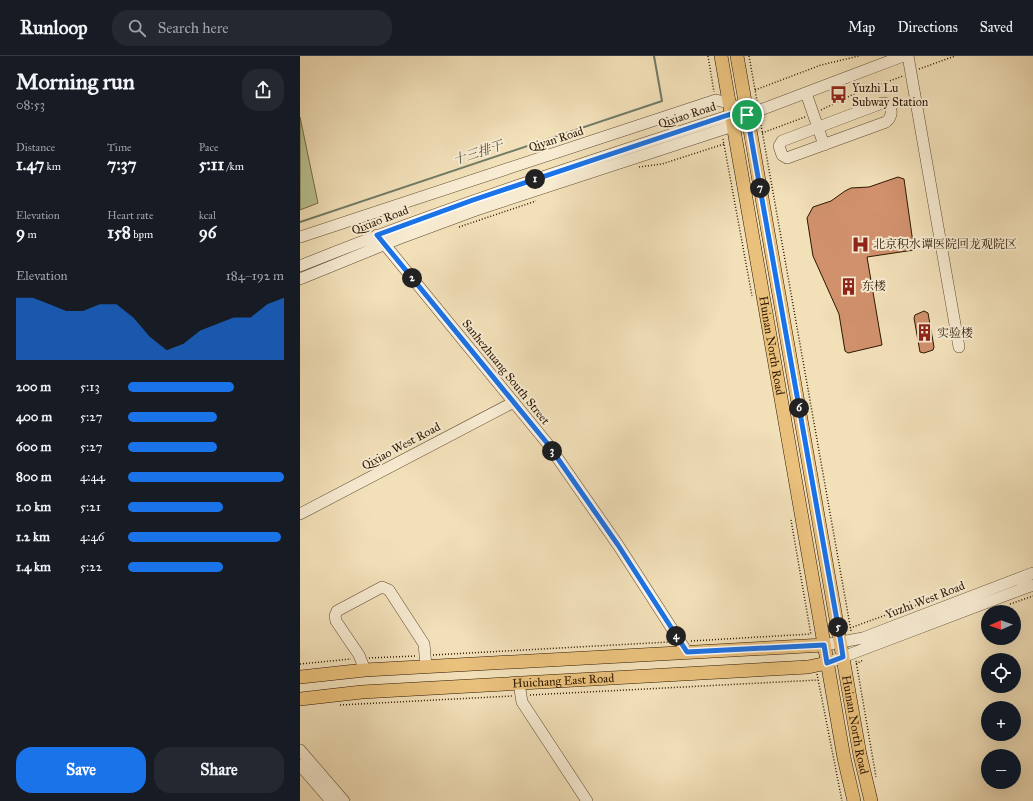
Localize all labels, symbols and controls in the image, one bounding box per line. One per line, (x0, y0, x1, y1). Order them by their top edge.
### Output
search box (112, 10, 392, 46)
text: Runloop (20, 16, 88, 39)
icon: search (126, 17, 148, 39)
text: Search here (158, 19, 229, 37)
text: Map (848, 19, 875, 36)
text: Directions (897, 19, 958, 36)
text: Saved (980, 19, 1013, 36)
text: Morning run (16, 68, 135, 95)
button: share (242, 69, 284, 111)
place label: Yuzhi Lu Subway Station (852, 81, 929, 109)
bus stop icon: Yuzhi Lu Subway Station (829, 85, 849, 105)
text: 08:53 (16, 97, 45, 113)
pin (730, 98, 764, 132)
street label: Qixiao Road (656, 99, 718, 131)
icon: arrive (736, 104, 758, 126)
street label: Qiyan Road (527, 124, 585, 154)
water label: 十三排干 (451, 137, 507, 169)
text: Distance (16, 141, 55, 154)
text: Time (107, 141, 132, 154)
text: Pace (199, 141, 219, 154)
text: 1.47 (16, 154, 44, 175)
text: 7:37 (107, 154, 137, 175)
text: 5:11 (199, 154, 224, 175)
text: km (44, 160, 61, 173)
text: /km (224, 160, 244, 173)
pin: 1 (525, 169, 545, 189)
text: 1 (533, 172, 537, 185)
pin: 7 (750, 178, 770, 198)
text: 7 (757, 181, 763, 194)
street label: Qixiao Road (350, 203, 410, 237)
text: Elevation (16, 209, 60, 222)
text: Heart rate (107, 209, 154, 222)
text: kcal (199, 209, 216, 222)
text: 9 (16, 222, 25, 243)
text: 158 (107, 222, 131, 243)
text: 96 (199, 222, 217, 243)
text: m (25, 228, 37, 241)
text: bpm (131, 228, 153, 241)
hospital icon: 北京积水谭医院回龙观院区 (850, 234, 870, 254)
place label: 北京积水谭医院回龙观院区 (873, 237, 1017, 251)
text: Elevation (16, 268, 68, 284)
text: 184–192 m (226, 268, 284, 284)
pin: 2 (402, 268, 422, 288)
text: 2 (409, 271, 415, 284)
building icon: 东楼 (839, 276, 859, 296)
place label: 东楼 (862, 279, 886, 293)
street label: Huinan North Road (756, 295, 787, 396)
street label: Sanhezhuang South Street (459, 317, 553, 429)
building icon: 实验楼 (914, 323, 934, 343)
place label: 实验楼 (937, 326, 973, 340)
text: 200 m (16, 379, 51, 395)
text: 5:13 (80, 379, 100, 395)
pin: 6 (789, 398, 809, 418)
text: 6 (796, 401, 802, 414)
text: 400 m (16, 409, 52, 425)
text: 5:27 (80, 409, 102, 425)
street label: Qixiao West Road (359, 419, 443, 473)
text: 600 m (16, 439, 52, 455)
text: 5:27 (80, 439, 102, 455)
pin: 3 (542, 441, 562, 461)
text: 3 (550, 444, 554, 457)
text: 800 m (16, 469, 52, 485)
text: 4:44 (80, 469, 105, 485)
text: 1.0 km (16, 499, 51, 515)
text: 5:21 (80, 499, 101, 515)
text: 1.2 km (16, 529, 50, 545)
text: 4:46 (80, 529, 104, 545)
text: 1.4 km (16, 559, 51, 575)
text: 5:22 (80, 559, 102, 575)
street label: Yuzhi West Road (883, 578, 967, 622)
north arrow (981, 605, 1021, 645)
map controls (981, 605, 1021, 789)
pin: 5 (828, 617, 848, 637)
text: 5 (835, 620, 841, 633)
pin: 4 (666, 626, 686, 646)
text: 4 (673, 629, 679, 642)
button: locate (981, 653, 1021, 693)
street label: Huichang East Road (512, 671, 615, 691)
street label: Huinan North Road (839, 674, 871, 776)
button: + (981, 701, 1021, 741)
button: Save (16, 747, 146, 793)
button: Share (154, 747, 284, 793)
button: − (981, 749, 1021, 789)

